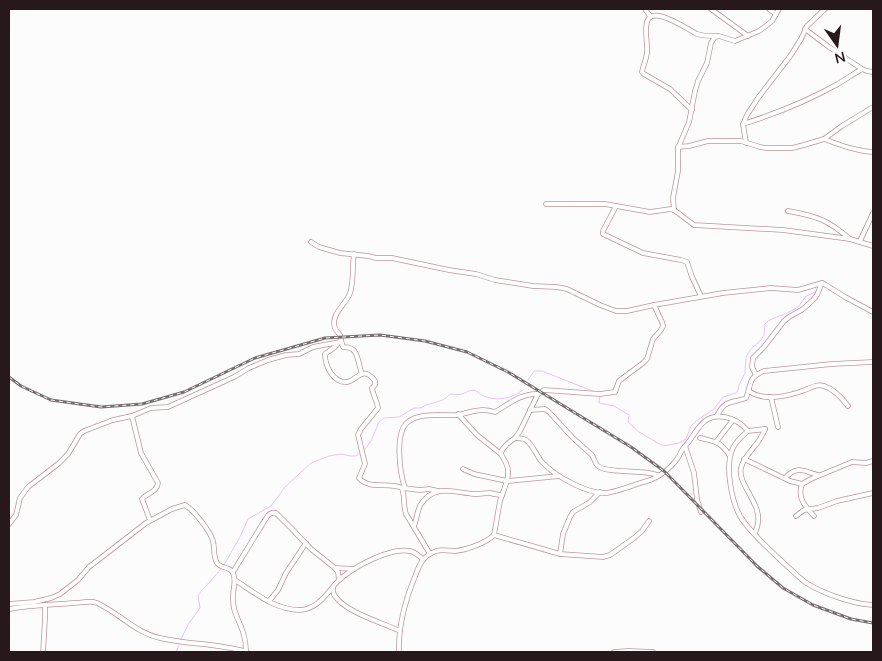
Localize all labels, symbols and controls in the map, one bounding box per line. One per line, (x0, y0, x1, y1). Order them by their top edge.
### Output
north arrow (812, 20, 862, 70)
text: N (833, 48, 847, 68)

